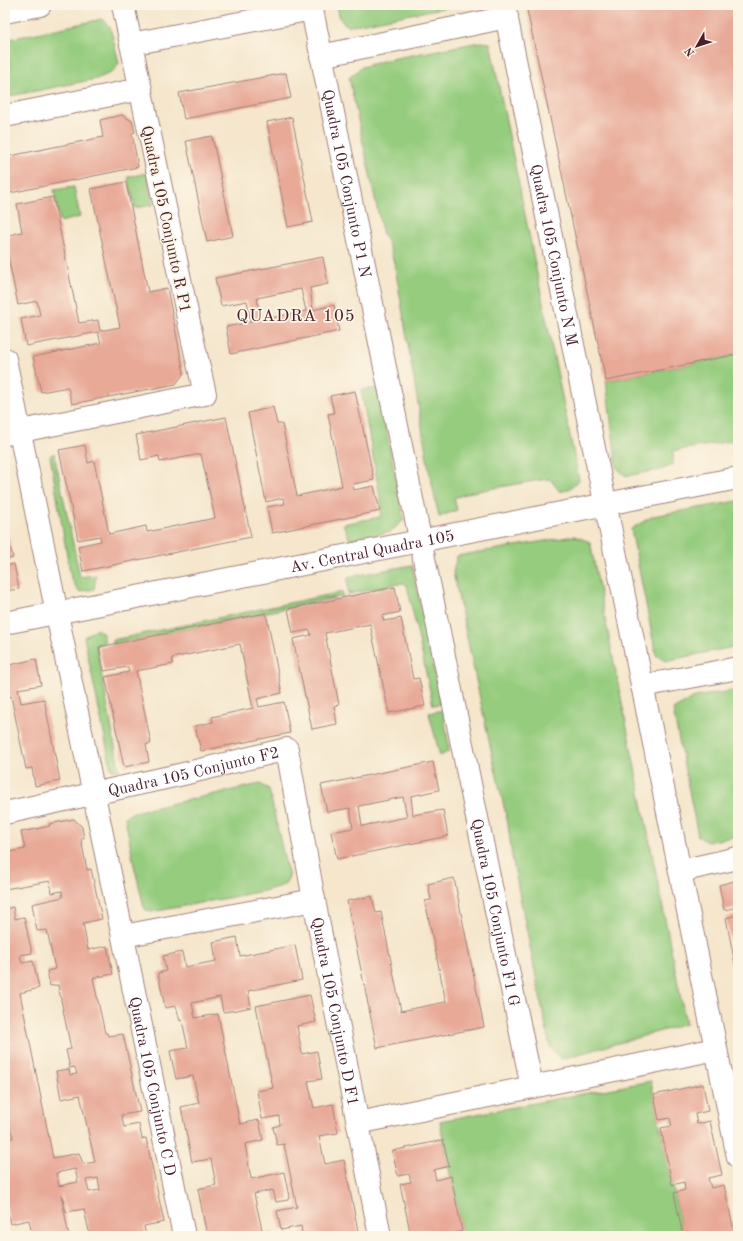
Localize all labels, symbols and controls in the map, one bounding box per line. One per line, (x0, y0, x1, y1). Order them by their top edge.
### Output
north arrow (677, 26, 717, 66)
text: N (683, 44, 697, 58)
street label: Quadra 105 Conjunto P1 N (318, 88, 373, 279)
street label: Quadra 105 Conjunto R P1 (137, 124, 193, 314)
street label: Quadra 105 Conjunto N M (527, 163, 579, 348)
district label: QUADRA 105 (236, 308, 356, 325)
street label: Av. Central Quadra 105 (289, 528, 456, 576)
street label: Quadra 105 Conjunto F2 (107, 745, 281, 800)
street label: Quadra 105 Conjunto F1 G (467, 817, 521, 1008)
street label: Quadra 105 Conjunto D F1 (308, 916, 360, 1107)
street label: Quadra 105 Conjunto C D (125, 995, 178, 1177)

